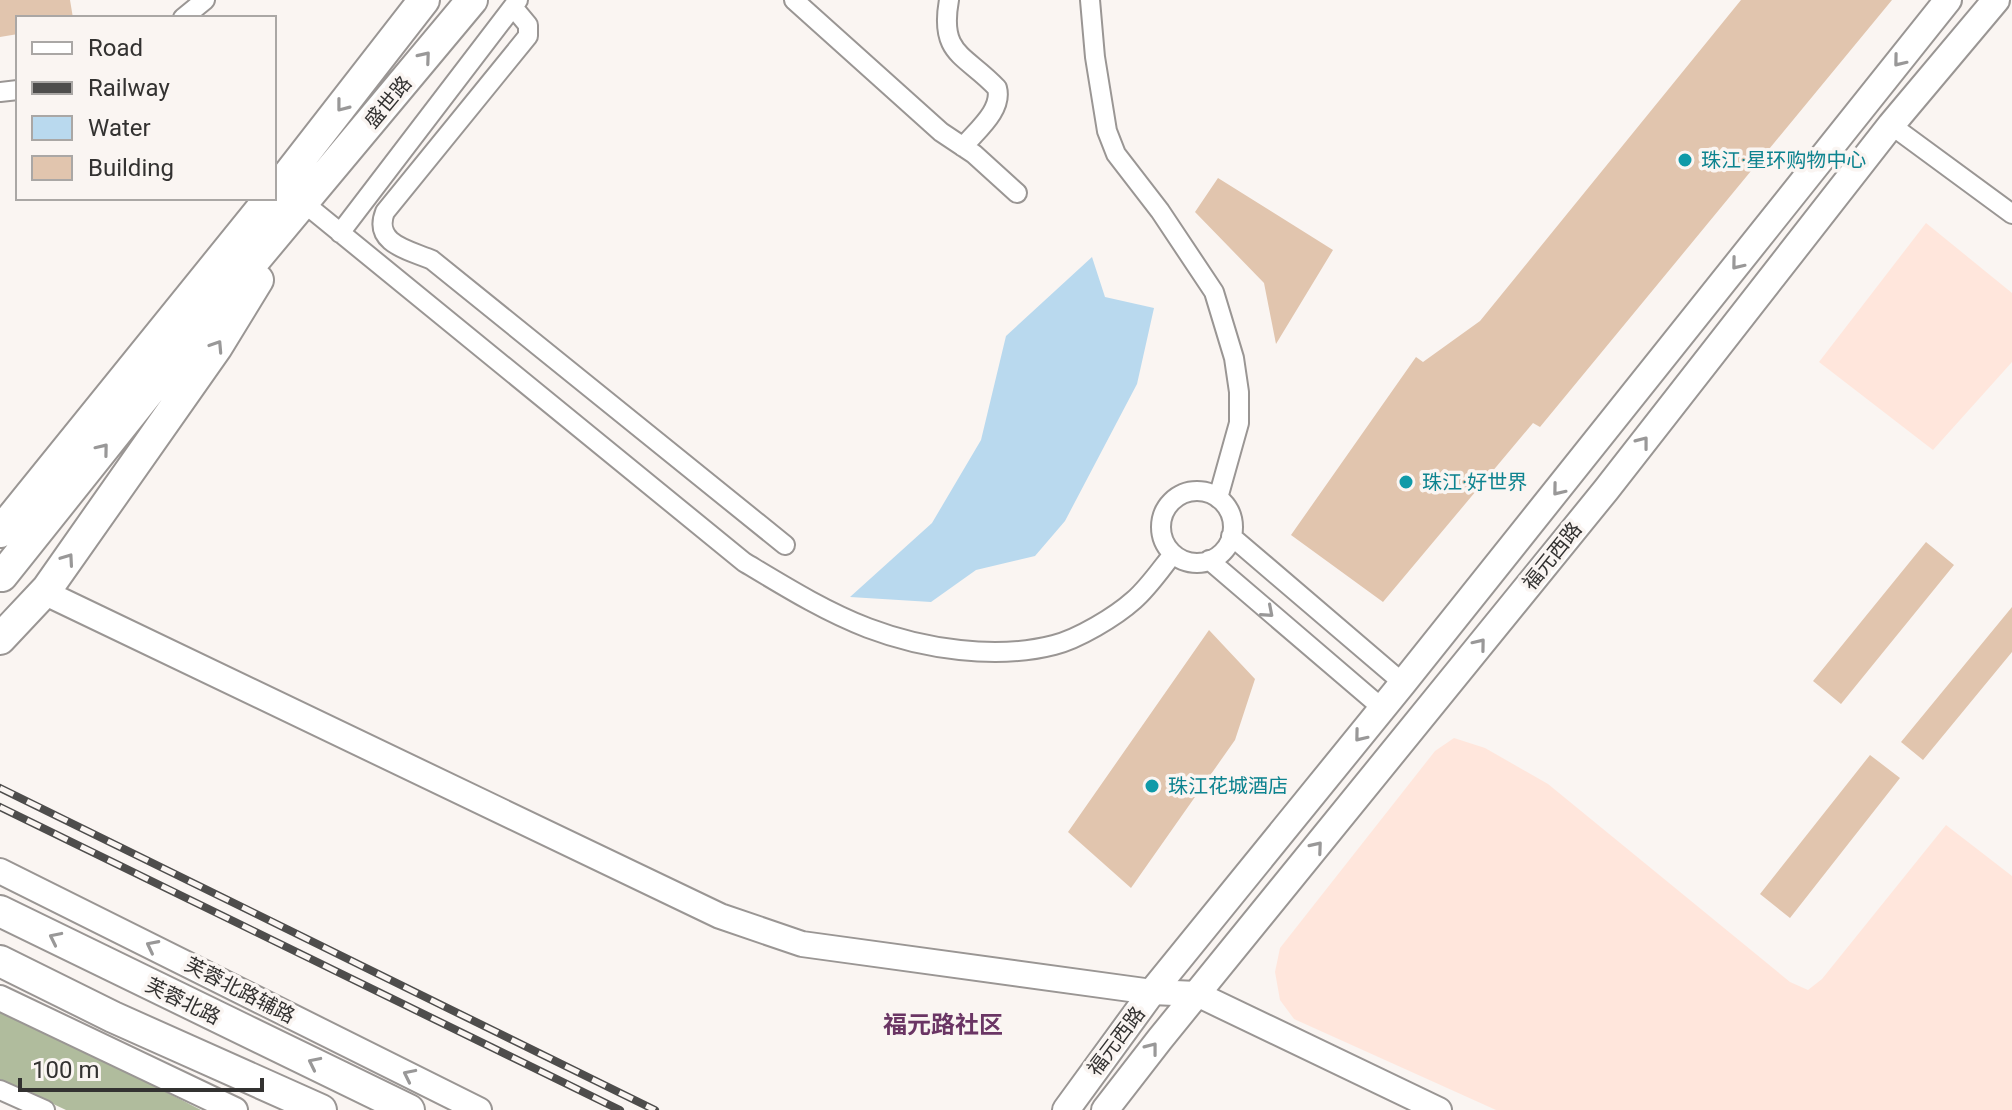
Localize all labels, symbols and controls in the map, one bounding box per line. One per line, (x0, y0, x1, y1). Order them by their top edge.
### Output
legend (16, 16, 276, 200)
text: Road (88, 34, 143, 62)
one-way arrow (415, 52, 430, 66)
one-way arrow (1894, 52, 1909, 66)
street label: 盛世路 (360, 71, 416, 133)
text: Railway (88, 74, 170, 102)
one-way arrow (337, 97, 351, 112)
text: Water (88, 114, 151, 142)
place label: 珠江·星环购物中心 (1701, 148, 1866, 172)
marker: 珠江·星环购物中心 (1676, 151, 1694, 169)
text: Building (88, 154, 174, 182)
one-way arrow (1732, 255, 1747, 269)
one-way arrow (208, 340, 223, 355)
one-way arrow (1634, 436, 1648, 451)
one-way arrow (93, 443, 107, 458)
place label: 珠江·好世界 (1422, 470, 1527, 494)
marker: 珠江·好世界 (1397, 473, 1415, 491)
one-way arrow (1553, 481, 1567, 496)
street label: 福元西路 (1518, 517, 1586, 595)
one-way arrow (59, 553, 73, 567)
one-way arrow (1259, 602, 1274, 616)
one-way arrow (1470, 638, 1484, 653)
one-way arrow (1355, 727, 1370, 741)
place label: 珠江花城酒店 (1168, 774, 1288, 798)
marker: 珠江花城酒店 (1143, 777, 1161, 795)
one-way arrow (1307, 842, 1322, 856)
one-way arrow (48, 932, 63, 948)
one-way arrow (145, 941, 160, 956)
street label: 芙蓉北路辅路 (181, 952, 299, 1028)
street label: 芙蓉北路 (142, 973, 224, 1029)
street label: 福元西路 (1082, 1002, 1150, 1080)
district label: 福元路社区 (883, 1011, 1003, 1039)
scale bar (20, 1042, 262, 1092)
one-way arrow (1143, 1042, 1157, 1057)
text: 100 m (32, 1056, 99, 1084)
one-way arrow (308, 1057, 322, 1073)
one-way arrow (403, 1069, 418, 1085)

